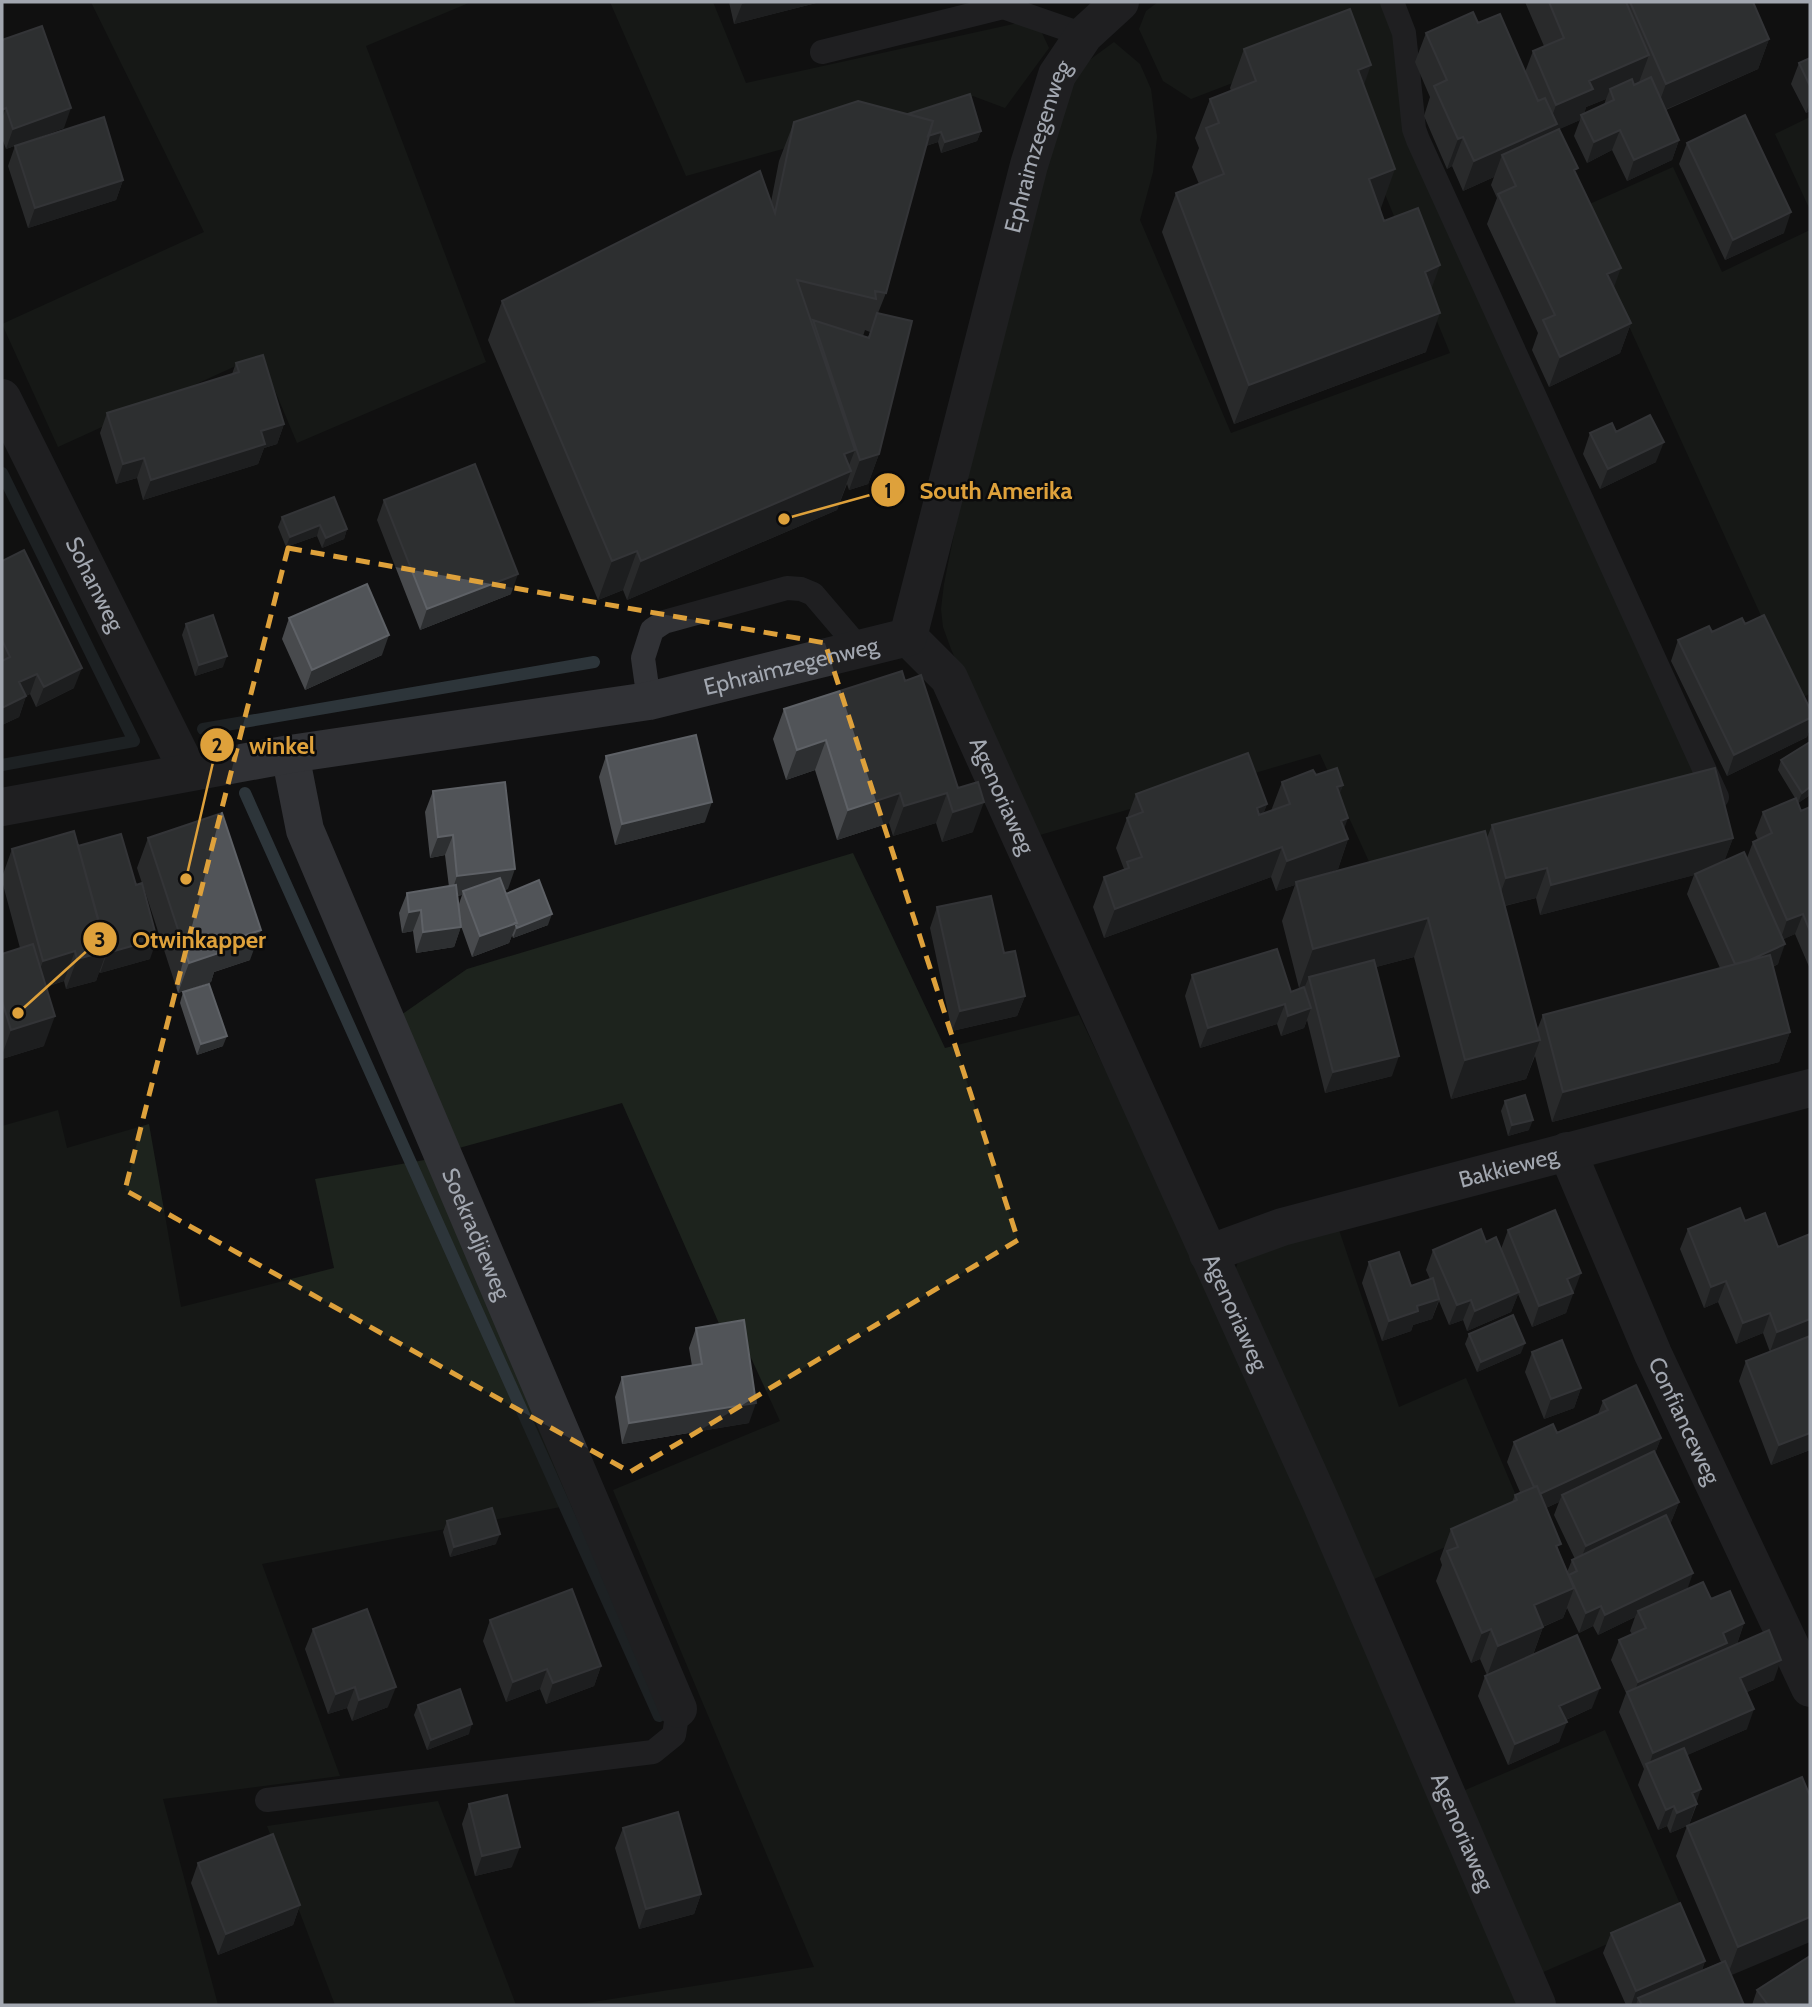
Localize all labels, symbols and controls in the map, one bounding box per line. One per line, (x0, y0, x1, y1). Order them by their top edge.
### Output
street label: Ephraimzegenweg (998, 54, 1078, 236)
callout: South Amerika (871, 468, 1087, 513)
text: South Amerika (919, 476, 1073, 505)
text: 1 (884, 478, 892, 503)
street label: Sohanweg (60, 532, 130, 637)
street label: Ephraimzegenweg (701, 631, 882, 701)
callout: winkel (199, 723, 329, 768)
text: winkel (249, 731, 315, 760)
text: 2 (211, 733, 223, 758)
street label: Agenoriaweg (964, 733, 1041, 859)
callout: Otwinkapper (83, 917, 280, 962)
text: Otwinkapper (132, 925, 266, 954)
text: 3 (94, 927, 106, 952)
street label: Bakkieweg (1456, 1141, 1562, 1194)
street label: Soekradjieweg (436, 1164, 517, 1304)
street label: Agenoriaweg (1197, 1249, 1274, 1376)
street label: Confianceweg (1642, 1352, 1726, 1489)
street label: Agenoriaweg (1425, 1769, 1500, 1895)

